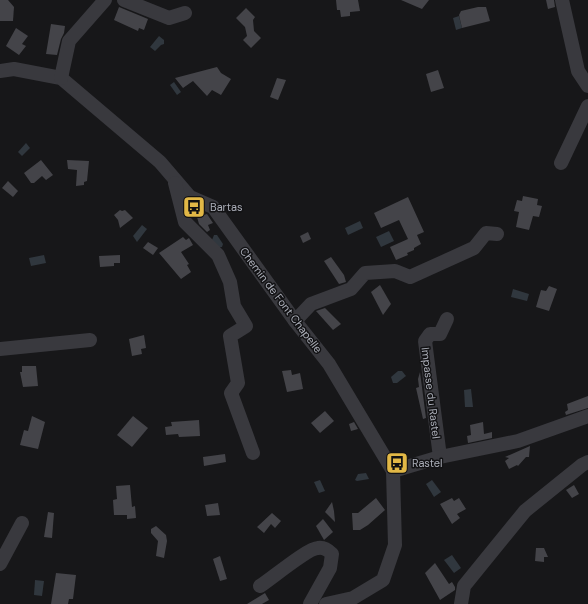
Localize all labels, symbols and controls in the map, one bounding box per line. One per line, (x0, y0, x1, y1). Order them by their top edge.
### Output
bus stop icon: Bartas (181, 194, 207, 220)
place label: Bartas (210, 200, 243, 214)
street label: Chemin de Font Chapelle (237, 244, 325, 356)
street label: Impasse du Rastel (418, 346, 444, 440)
bus stop icon: Rastel (384, 450, 410, 476)
place label: Rastel (412, 456, 443, 470)

